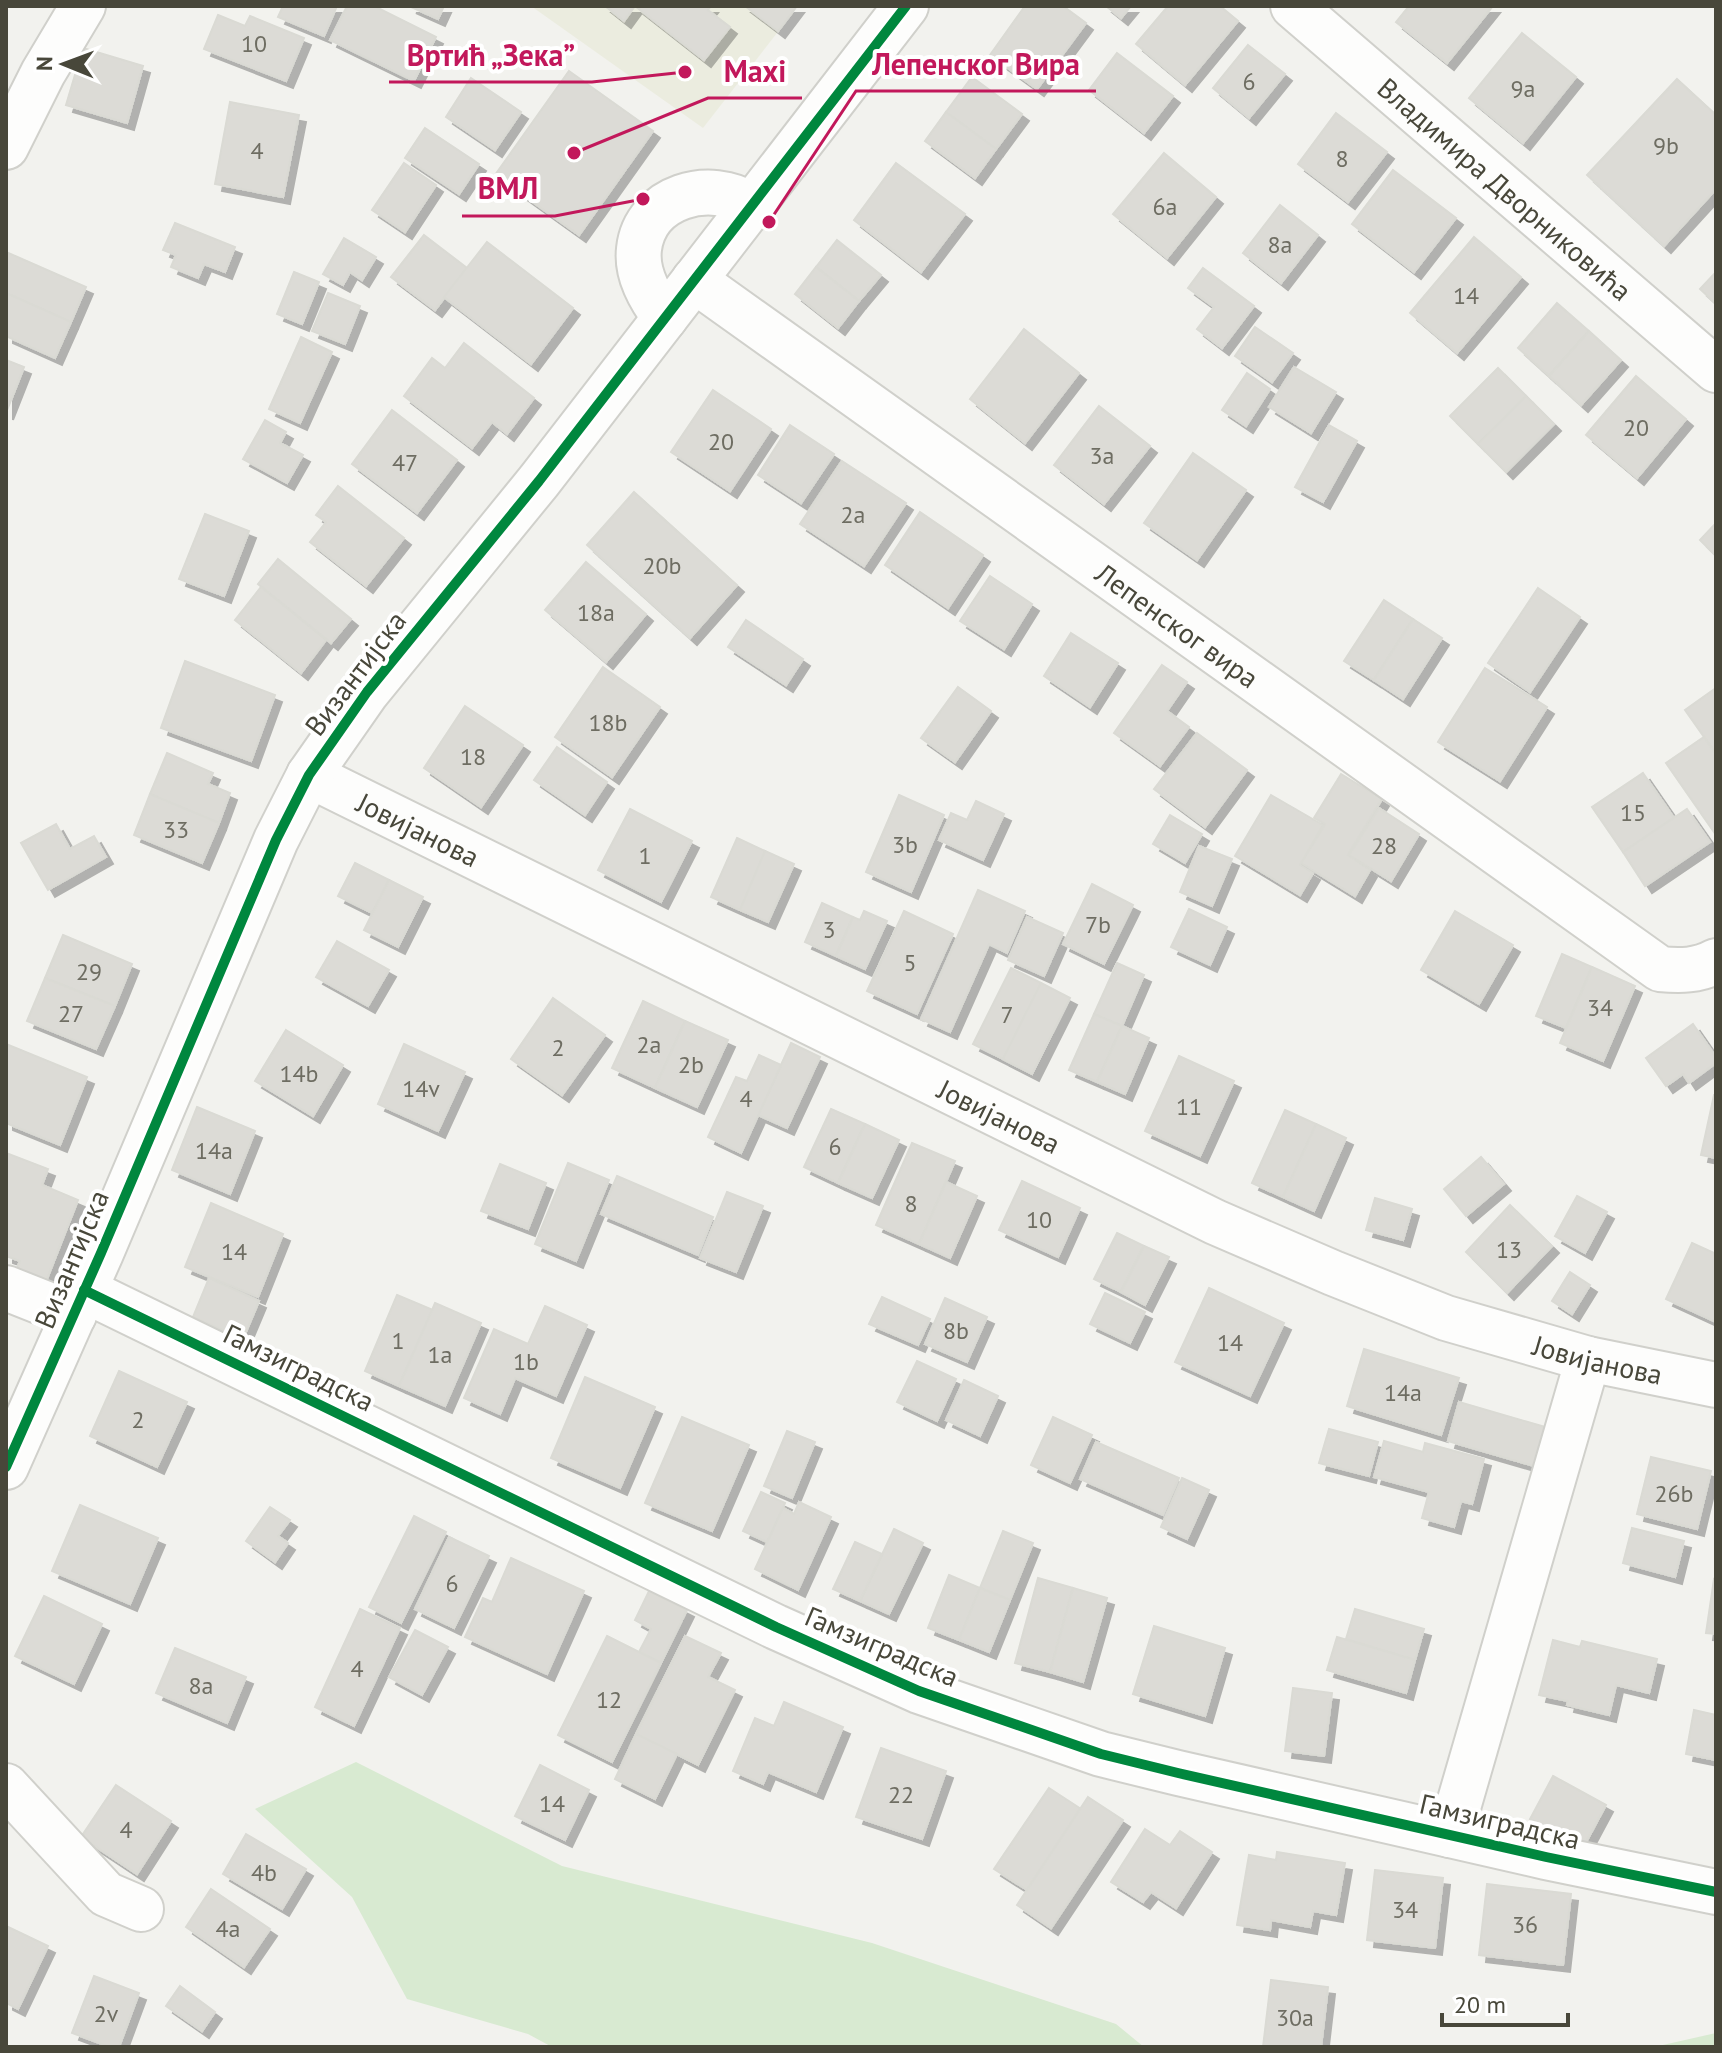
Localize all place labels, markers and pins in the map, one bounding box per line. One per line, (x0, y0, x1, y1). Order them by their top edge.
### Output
callout: Вртић „Зека” (389, 28, 592, 82)
callout: Лепенског Вира (856, 37, 1096, 91)
callout: Maxi (708, 44, 802, 98)
callout: ВМЛ (462, 162, 555, 216)

